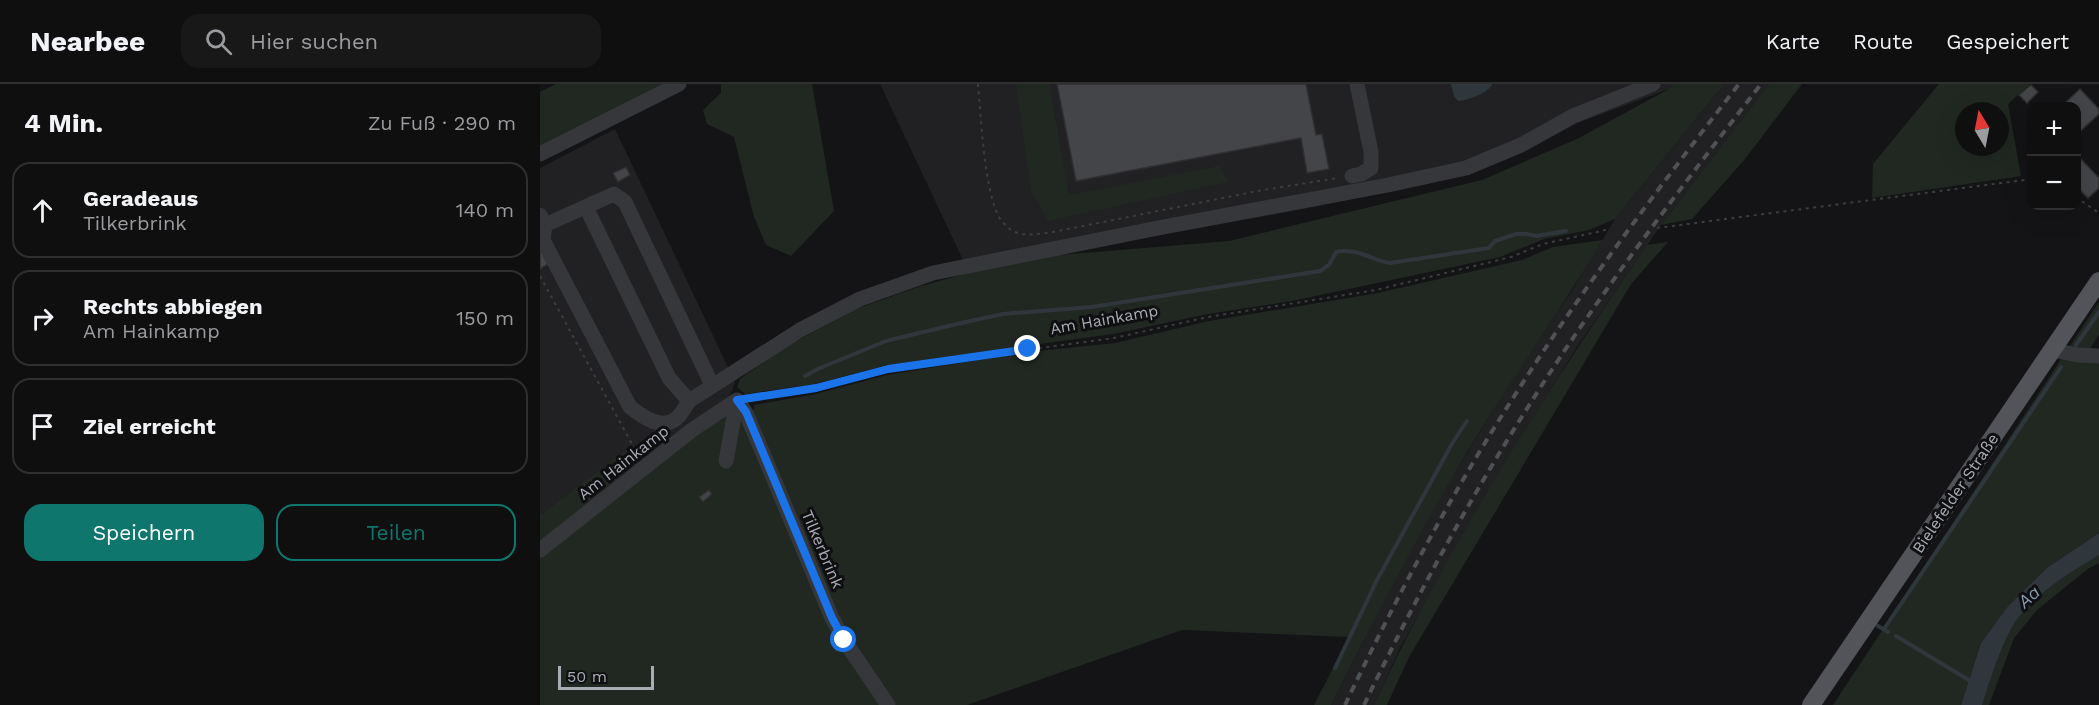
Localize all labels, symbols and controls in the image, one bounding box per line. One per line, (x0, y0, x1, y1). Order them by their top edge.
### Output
search box (181, 14, 601, 68)
text: Nearbee (30, 25, 145, 58)
icon: search (202, 25, 235, 58)
text: Hier suchen (250, 29, 378, 54)
text: Karte (1766, 29, 1820, 54)
text: Route (1853, 29, 1913, 54)
text: Gespeichert (1946, 29, 2069, 54)
north arrow (1955, 102, 2009, 156)
map controls (2027, 102, 2081, 210)
button: + (2027, 102, 2081, 156)
text: 4 Min. (24, 108, 103, 138)
text: Zu Fuß · 290 m (368, 111, 516, 135)
button: − (2027, 156, 2081, 210)
text: Geradeaus (83, 186, 198, 211)
icon: ahead (26, 194, 59, 227)
text: 140 m (456, 198, 514, 222)
text: Tilkerbrink (83, 211, 187, 235)
text: Rechts abbiegen (83, 294, 263, 319)
street label: Am Hainkamp (1049, 301, 1160, 338)
icon: right (26, 302, 59, 335)
text: 150 m (456, 306, 514, 330)
text: Am Hainkamp (83, 319, 220, 343)
route end (1014, 335, 1040, 361)
icon: arrive (26, 410, 59, 443)
text: Ziel erreicht (83, 414, 216, 439)
street label: Am Hainkamp (574, 421, 672, 504)
street label: Bielefelder Straße (1908, 430, 2003, 557)
button: Speichern (24, 504, 264, 561)
button: Teilen (276, 504, 516, 561)
street label: Tilkerbrink (798, 507, 847, 591)
water label: Aa (2013, 581, 2044, 613)
route start (830, 626, 856, 652)
scale bar (558, 663, 654, 690)
text: 50 m (567, 667, 607, 686)

